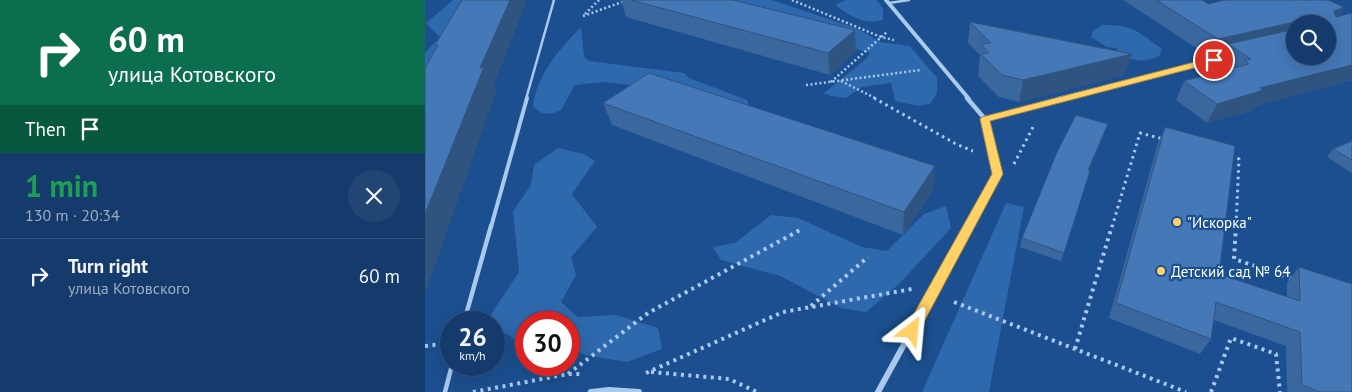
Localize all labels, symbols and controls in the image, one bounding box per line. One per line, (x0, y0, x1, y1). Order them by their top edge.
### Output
map controls (1286, 15, 1336, 65)
button: search (1286, 15, 1336, 65)
text: 60 m (108, 16, 185, 62)
icon: right (25, 20, 90, 85)
pin (1193, 39, 1235, 81)
icon: arrive (1200, 46, 1228, 74)
text: улица Котовского (108, 60, 276, 88)
icon: arrive (76, 115, 104, 143)
text: Then (25, 117, 66, 141)
text: 1 min (25, 166, 98, 205)
button: close (348, 170, 400, 222)
text: 130 m · 20:34 (25, 205, 120, 225)
place label: "Искорка" (1187, 213, 1252, 232)
marker: "Искорка" (1171, 216, 1183, 228)
text: Turn right (68, 254, 148, 278)
icon: right (25, 262, 53, 290)
place label: Детский сад № 64 (1171, 262, 1290, 281)
text: 60 m (359, 264, 400, 288)
marker: Детский сад № 64 (1155, 265, 1167, 277)
text: улица Котовского (68, 278, 190, 298)
position arrow (885, 304, 937, 356)
speed limit sign: 30 (515, 311, 580, 376)
text: 26 (458, 321, 487, 353)
text: km/h (459, 348, 486, 363)

